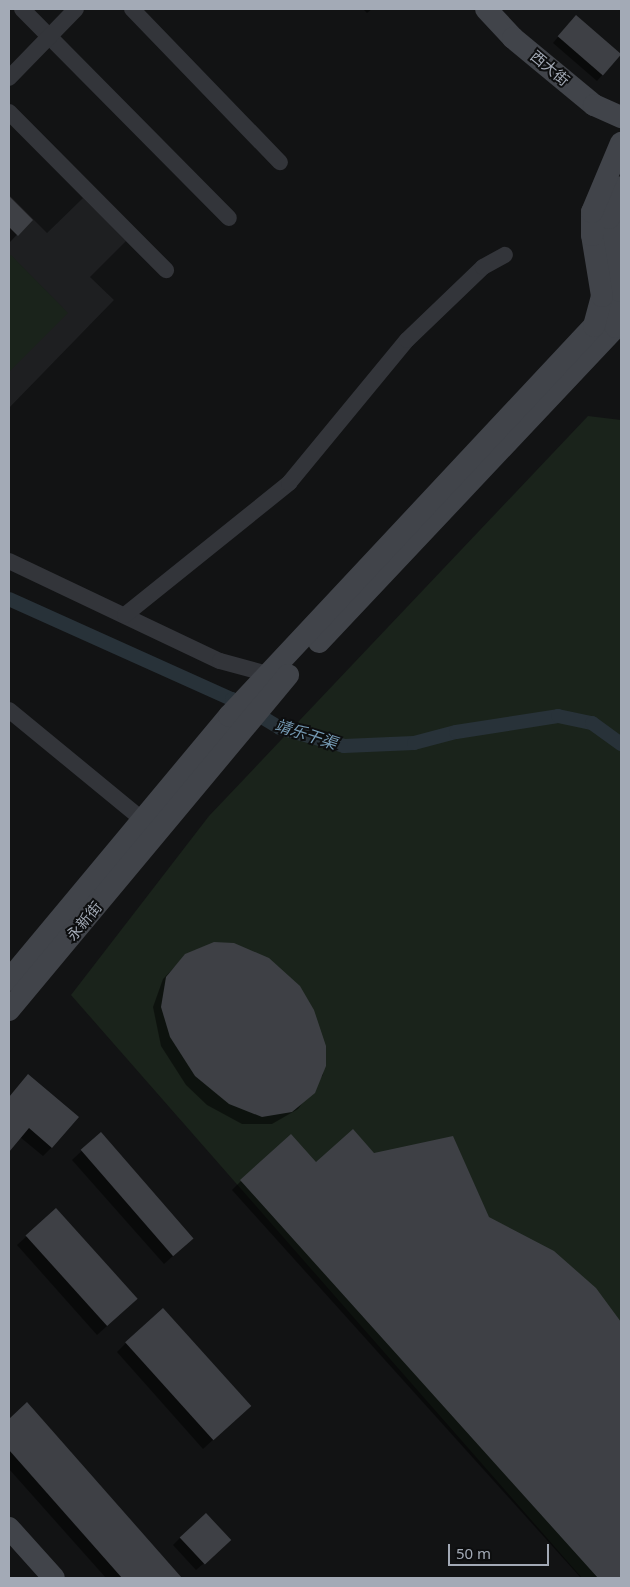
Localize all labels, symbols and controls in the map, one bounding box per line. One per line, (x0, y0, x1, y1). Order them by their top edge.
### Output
street label: 西大街 (527, 47, 573, 89)
water label: 靖乐干渠 (273, 715, 339, 753)
street label: 永新街 (63, 898, 105, 944)
scale bar (450, 1534, 551, 1566)
text: 50 m (456, 1543, 491, 1563)

